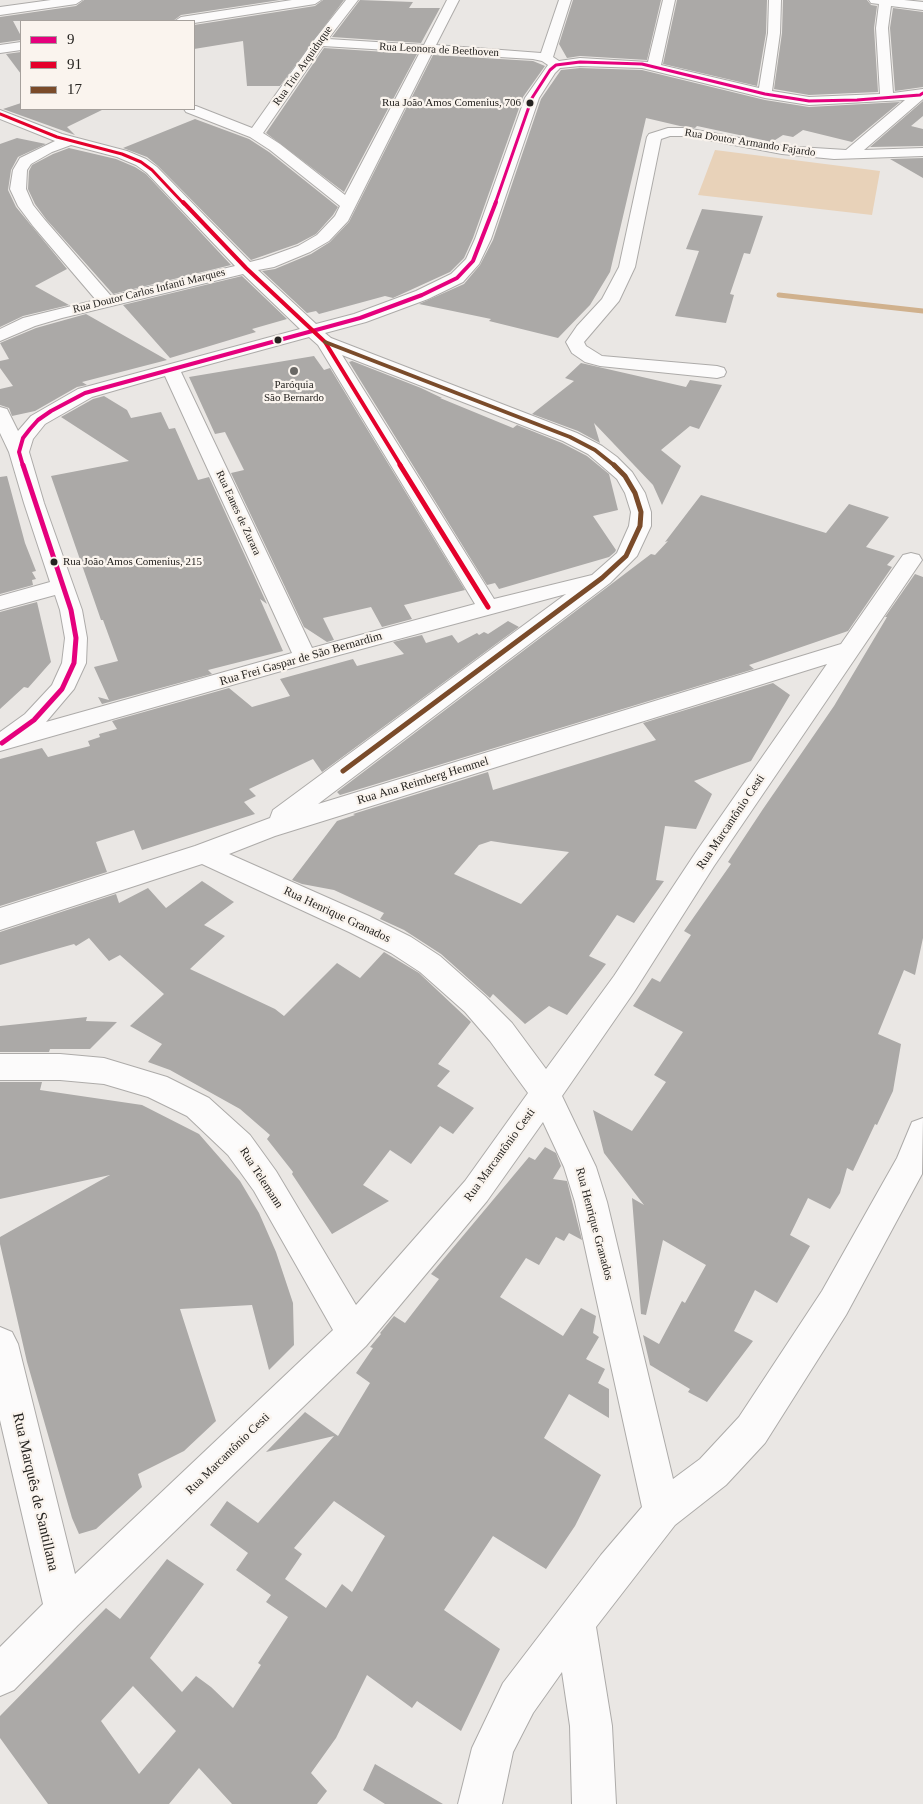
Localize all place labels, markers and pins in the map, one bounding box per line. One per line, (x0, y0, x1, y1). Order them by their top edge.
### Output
place label: Rua João Amos Comenius, 706 (382, 96, 521, 110)
marker: Rua João Amos Comenius, 706 (525, 98, 535, 108)
unlabelled marker (273, 335, 283, 345)
marker: Paróquia São Bernardo (288, 365, 300, 377)
place label: Paróquia São Bernardo (264, 378, 324, 404)
place label: Rua João Amos Comenius, 215 (63, 555, 202, 569)
marker: Rua João Amos Comenius, 215 (49, 557, 59, 567)

